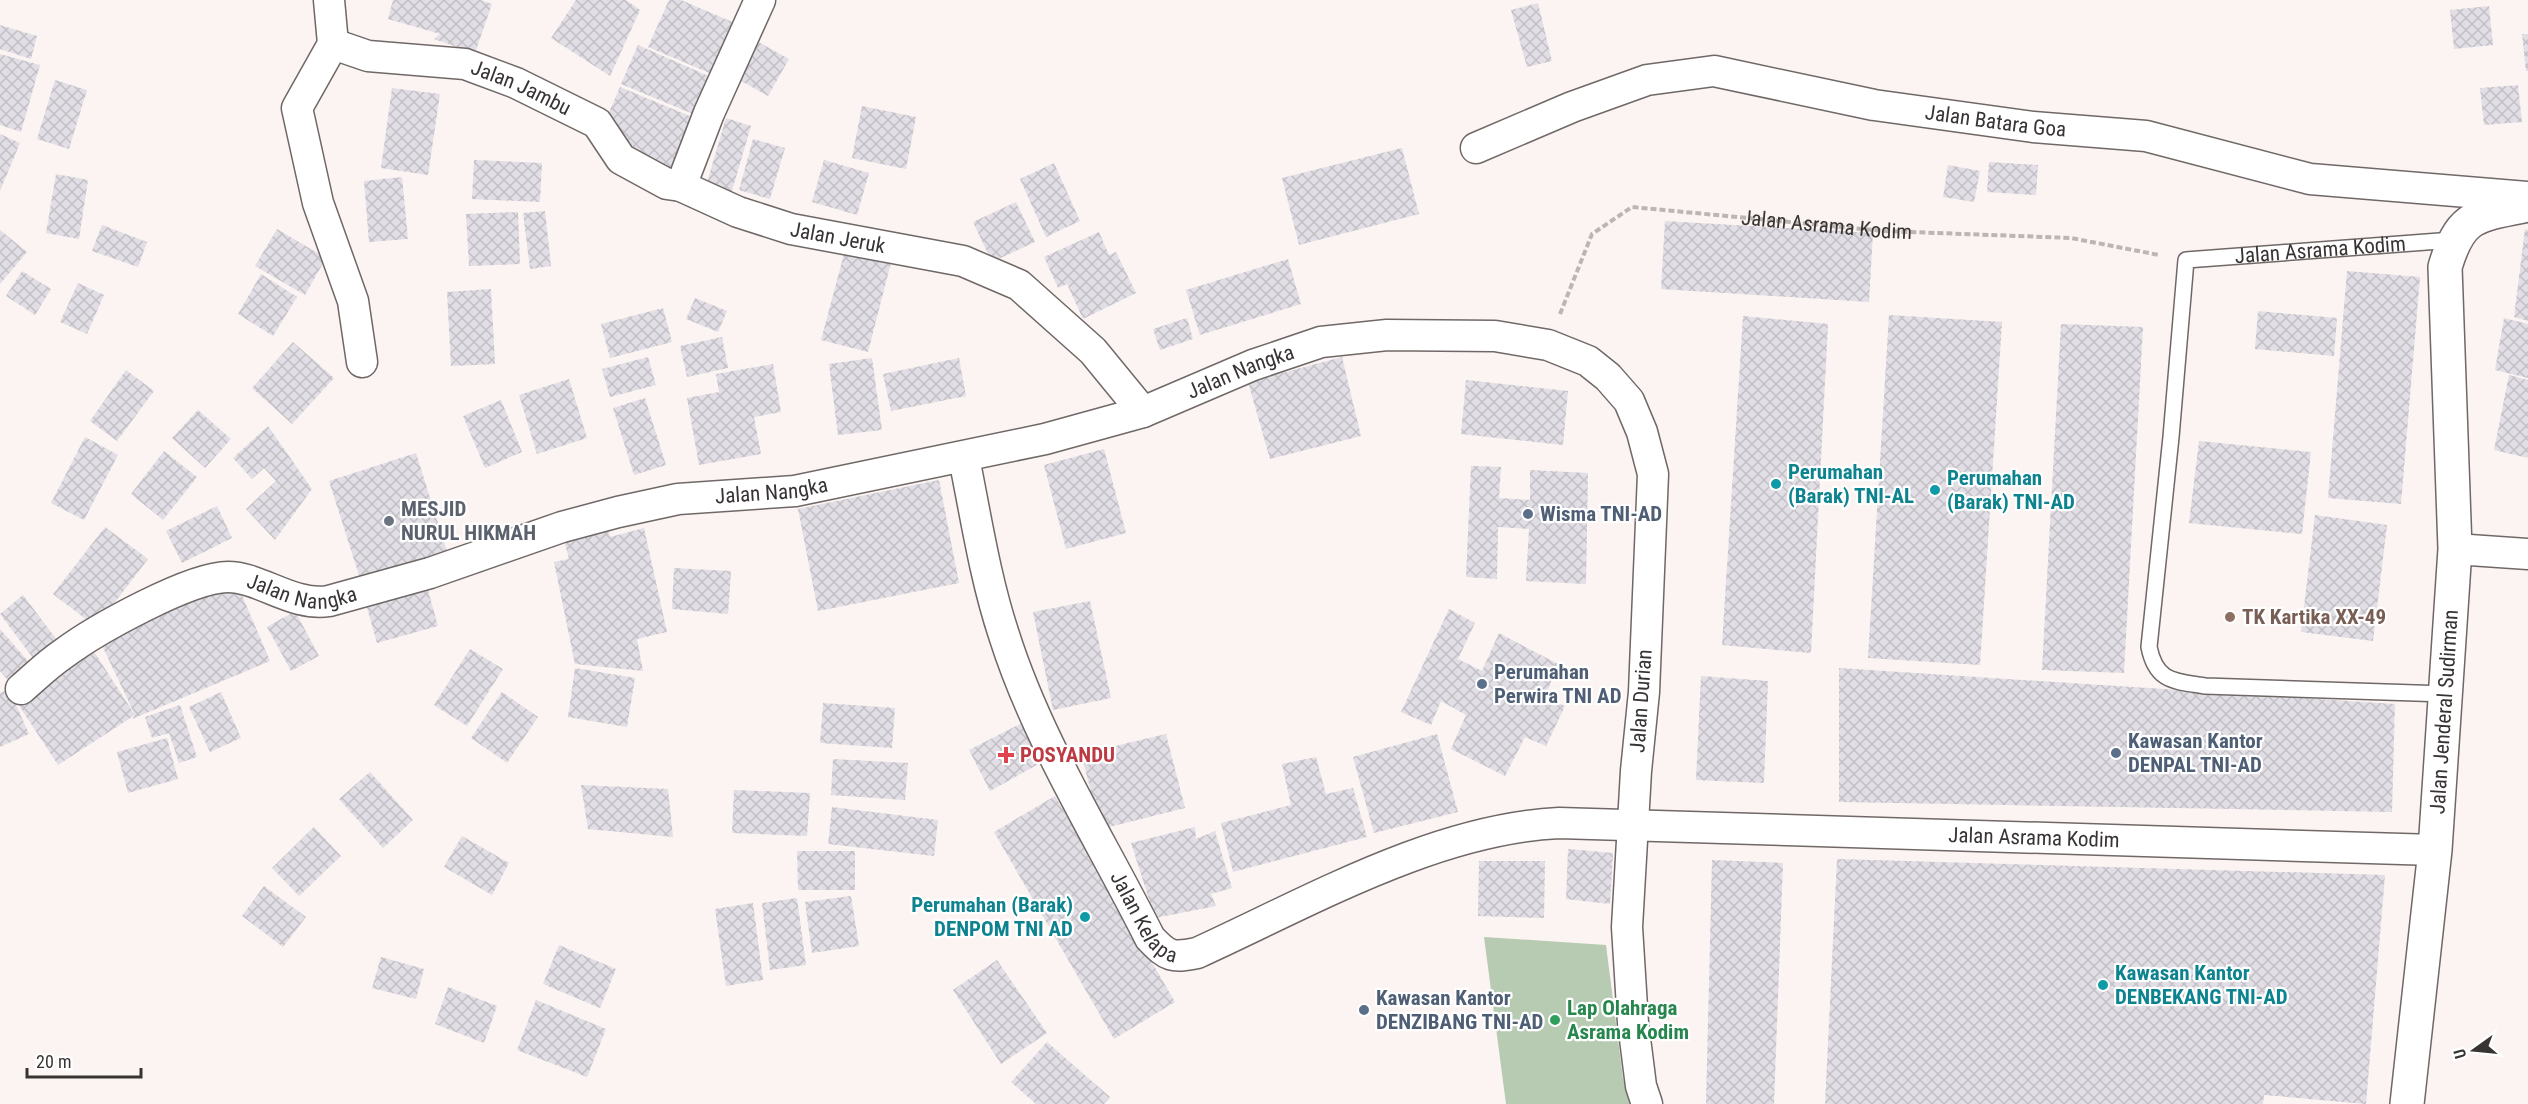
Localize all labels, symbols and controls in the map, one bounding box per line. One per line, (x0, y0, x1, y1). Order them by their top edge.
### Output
street label: Jalan Jambu (468, 55, 575, 120)
street label: Jalan Batara Goa (1924, 100, 2067, 142)
street label: Jalan Asrama Kodim (1740, 205, 1913, 244)
street label: Jalan Jeruk (788, 217, 888, 258)
street label: Jalan Asrama Kodim (2234, 232, 2407, 268)
street label: Jalan Nangka (1183, 340, 1297, 404)
place label: Perumahan (Barak) TNI-AL (1788, 460, 1914, 508)
place label: Perumahan (Barak) TNI-AD (1947, 466, 2075, 514)
street label: Jalan Nangka (714, 473, 830, 508)
marker: Perumahan (Barak) TNI-AL (1769, 477, 1783, 491)
marker: Perumahan (Barak) TNI-AD (1928, 483, 1942, 497)
place label: MESJID NURUL HIKMAH (401, 497, 536, 545)
place label: Wisma TNI-AD (1540, 502, 1662, 526)
marker: Wisma TNI-AD (1521, 507, 1535, 521)
marker: MESJID NURUL HIKMAH (382, 514, 396, 528)
street label: Jalan Nangka (244, 569, 360, 614)
place label: TK Kartika XX-49 (2242, 605, 2386, 629)
street label: Jalan Jenderal Sudirman (2425, 609, 2463, 815)
marker: TK Kartika XX-49 (2223, 610, 2237, 624)
street label: Jalan Durian (1625, 648, 1657, 754)
place label: Perumahan Perwira TNI AD (1494, 660, 1622, 708)
marker: Perumahan Perwira TNI AD (1475, 677, 1489, 691)
place label: Kawasan Kantor DENPAL TNI-AD (2128, 729, 2263, 777)
place label: POSYANDU (1020, 743, 1115, 767)
marker: POSYANDU (997, 746, 1015, 764)
marker: Kawasan Kantor DENPAL TNI-AD (2109, 746, 2123, 760)
street label: Jalan Asrama Kodim (1948, 823, 2120, 852)
street label: Jalan Kelapa (1105, 867, 1180, 968)
place label: Perumahan (Barak) DENPOM TNI AD (911, 893, 1073, 941)
marker: Perumahan (Barak) DENPOM TNI AD (1078, 910, 1092, 924)
place label: Kawasan Kantor DENBEKANG TNI-AD (2115, 961, 2288, 1009)
marker: Kawasan Kantor DENBEKANG TNI-AD (2096, 978, 2110, 992)
place label: Kawasan Kantor DENZIBANG TNI-AD (1376, 986, 1543, 1034)
place label: Lap Olahraga Asrama Kodim (1567, 996, 1689, 1044)
marker: Kawasan Kantor DENZIBANG TNI-AD (1357, 1003, 1371, 1017)
marker: Lap Olahraga Asrama Kodim (1548, 1013, 1562, 1027)
north arrow (2444, 1020, 2504, 1080)
scale bar (27, 1041, 141, 1079)
text: U (2450, 1047, 2470, 1061)
text: 20 m (36, 1051, 71, 1072)

